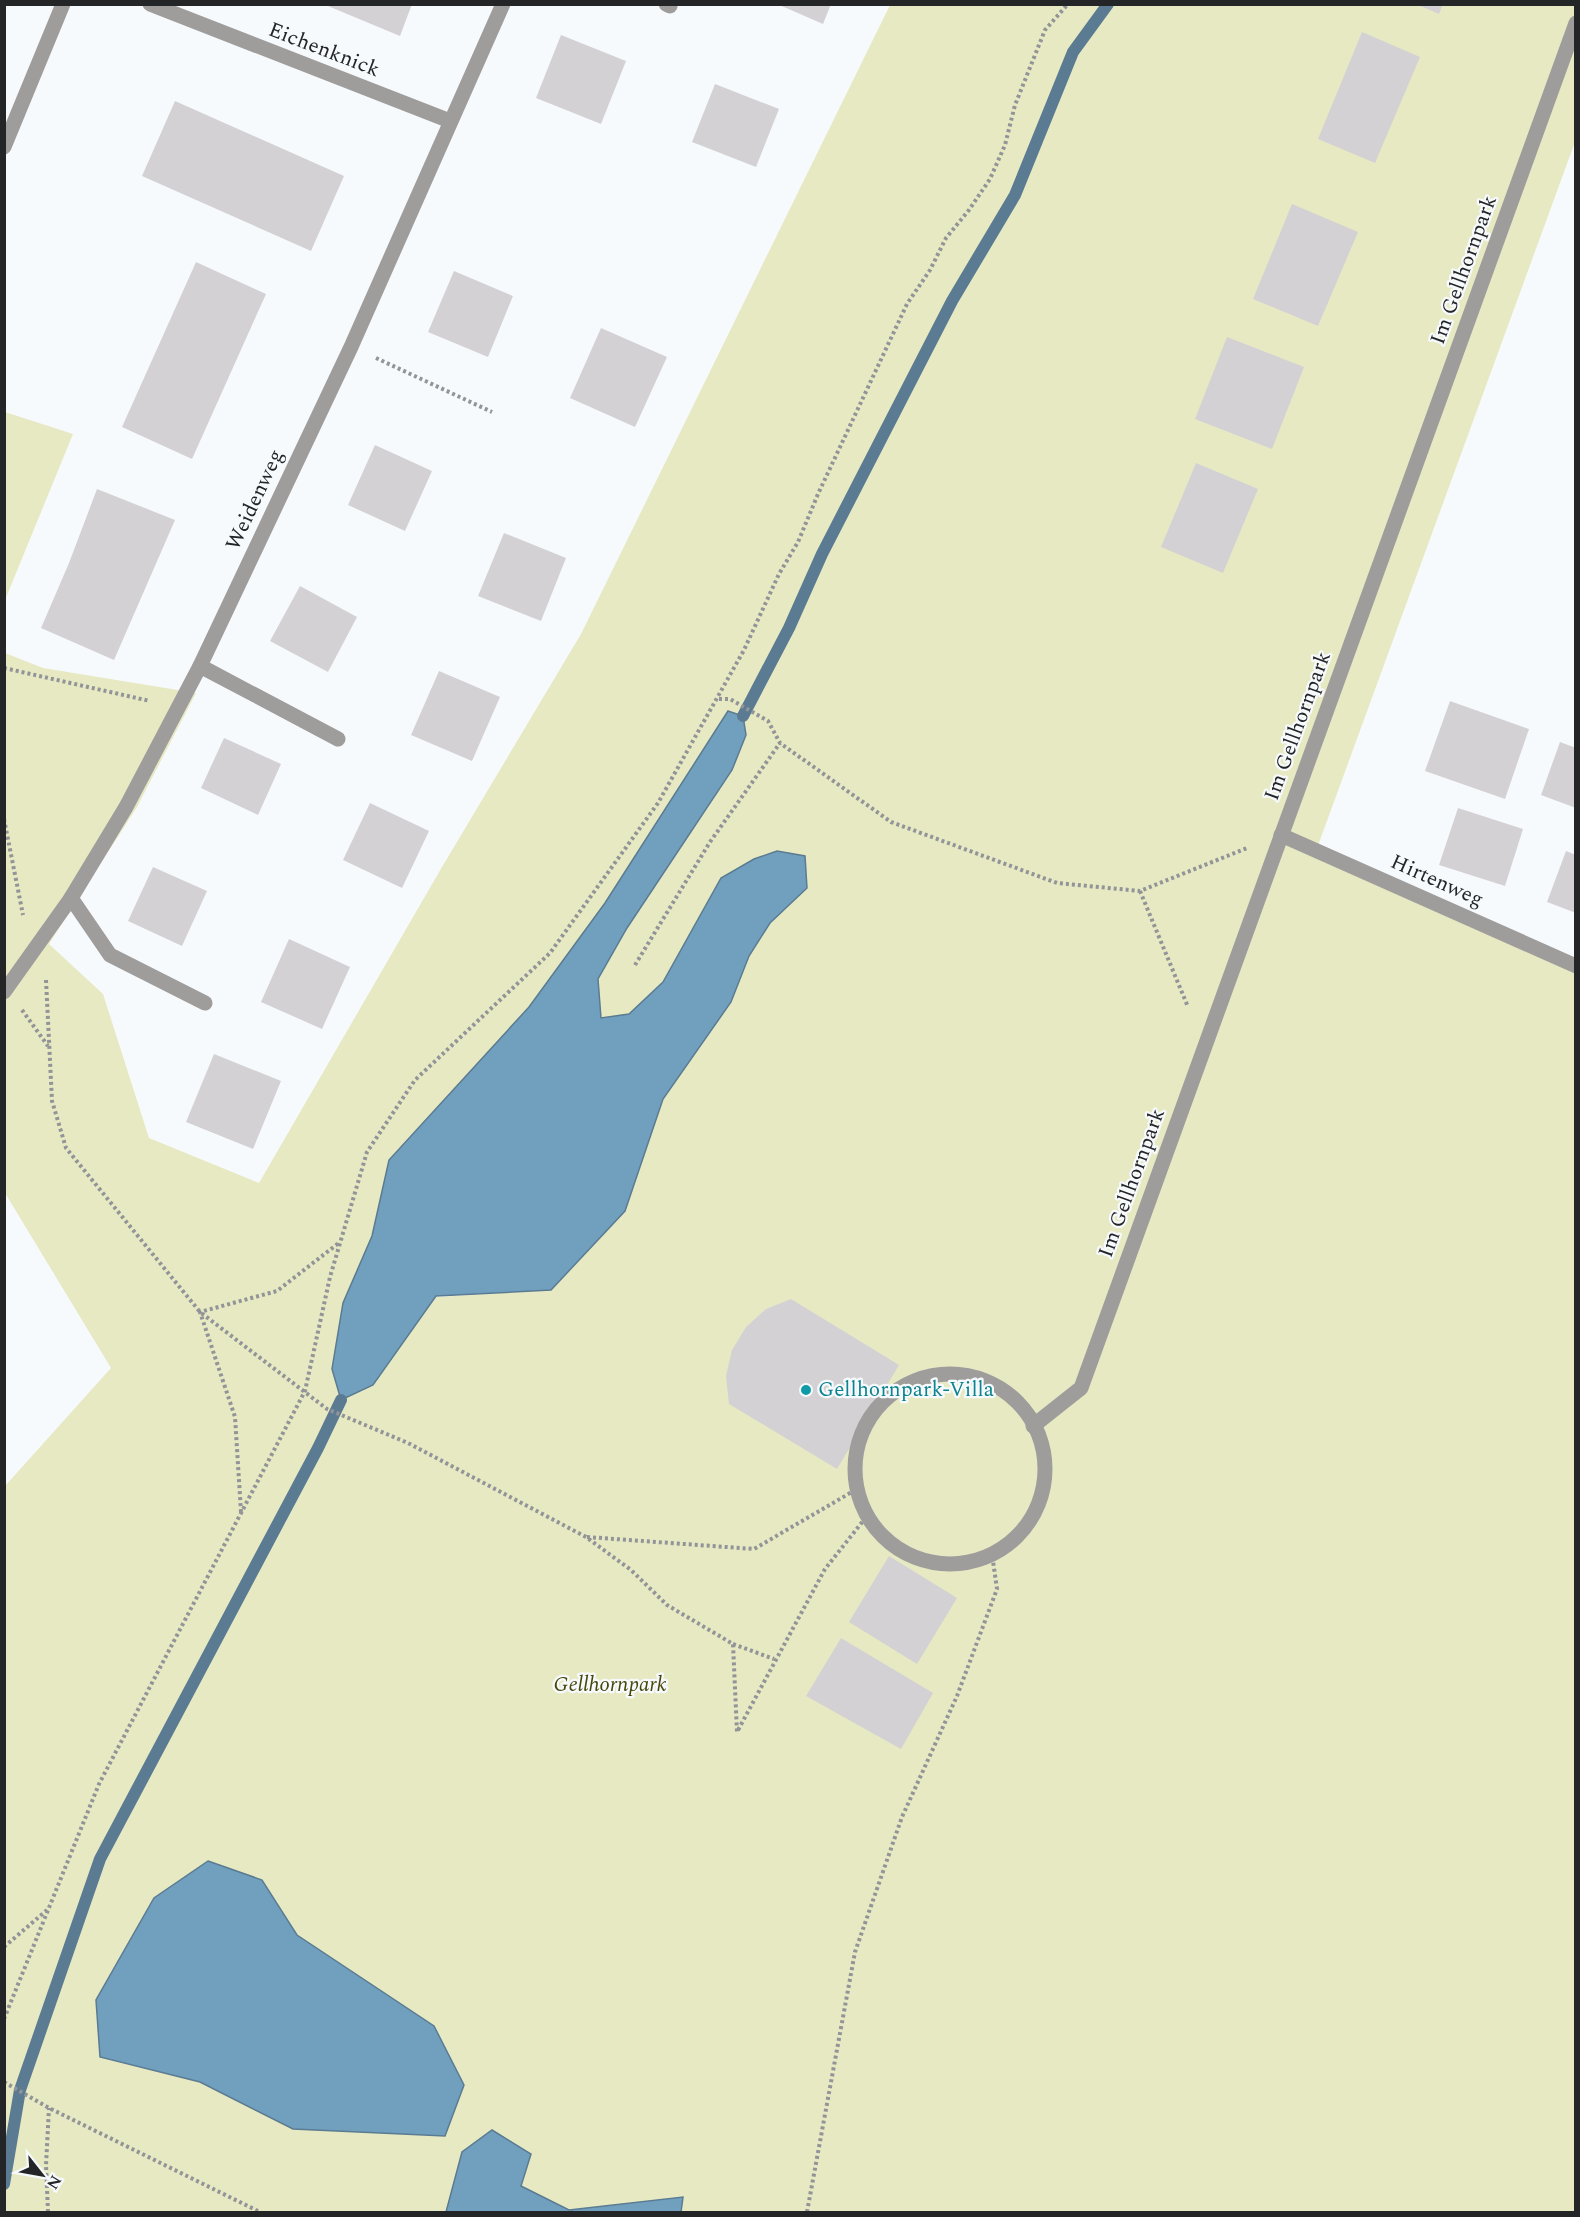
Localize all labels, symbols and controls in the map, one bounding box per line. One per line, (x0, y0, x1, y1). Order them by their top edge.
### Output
street label: Eichenknick (264, 14, 385, 86)
street label: Im Gellhornpark (1422, 191, 1506, 349)
street label: Weidenweg (218, 444, 292, 556)
street label: Im Gellhornpark (1256, 647, 1340, 805)
street label: Hirtenweg (1385, 846, 1489, 916)
street label: Im Gellhornpark (1090, 1104, 1174, 1262)
place label: Gellhornpark-Villa (818, 1374, 995, 1406)
marker: Gellhornpark-Villa (799, 1383, 813, 1397)
park label: Gellhornpark (553, 1669, 667, 1701)
north arrow (12, 2145, 72, 2205)
text: N (40, 2170, 68, 2194)

